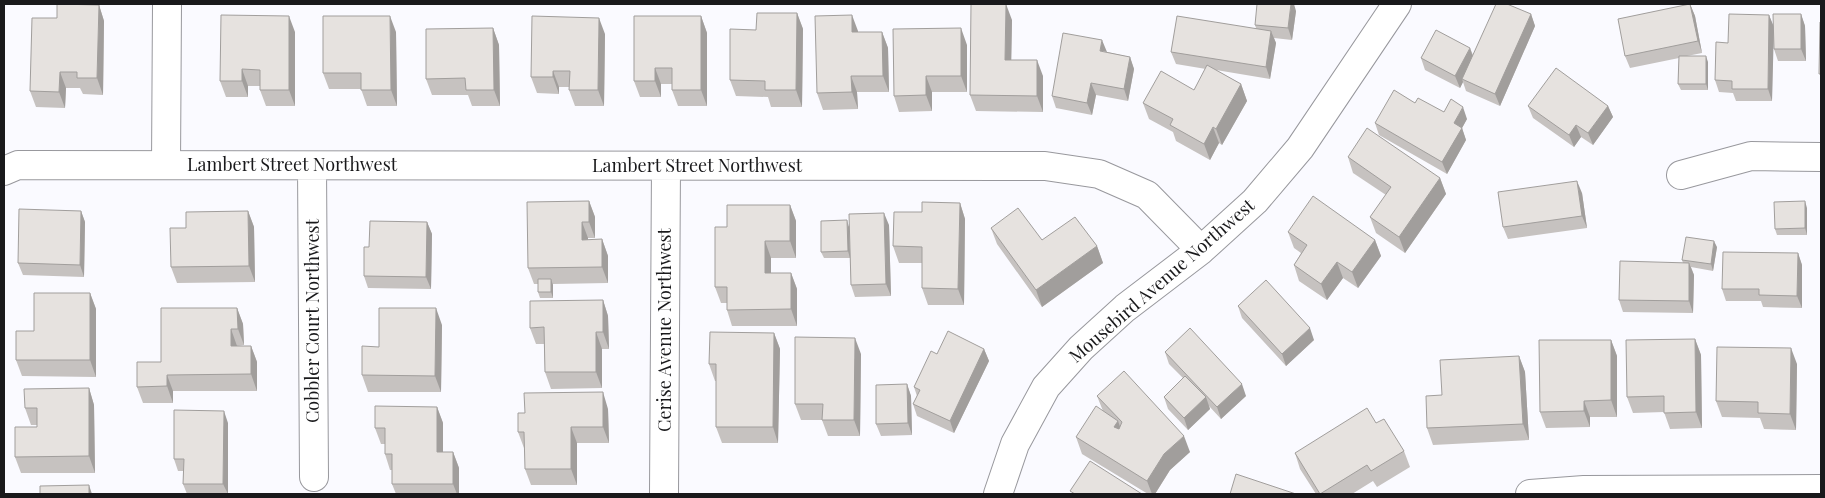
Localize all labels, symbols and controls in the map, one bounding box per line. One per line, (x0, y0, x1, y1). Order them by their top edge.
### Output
street label: Lambert Street Northwest (187, 152, 398, 176)
street label: Lambert Street Northwest (592, 153, 803, 177)
street label: Mousebird Avenue Northwest (1064, 193, 1260, 367)
street label: Cobbler Court Northwest (300, 218, 324, 423)
street label: Cerise Avenue Northwest (652, 227, 676, 432)

